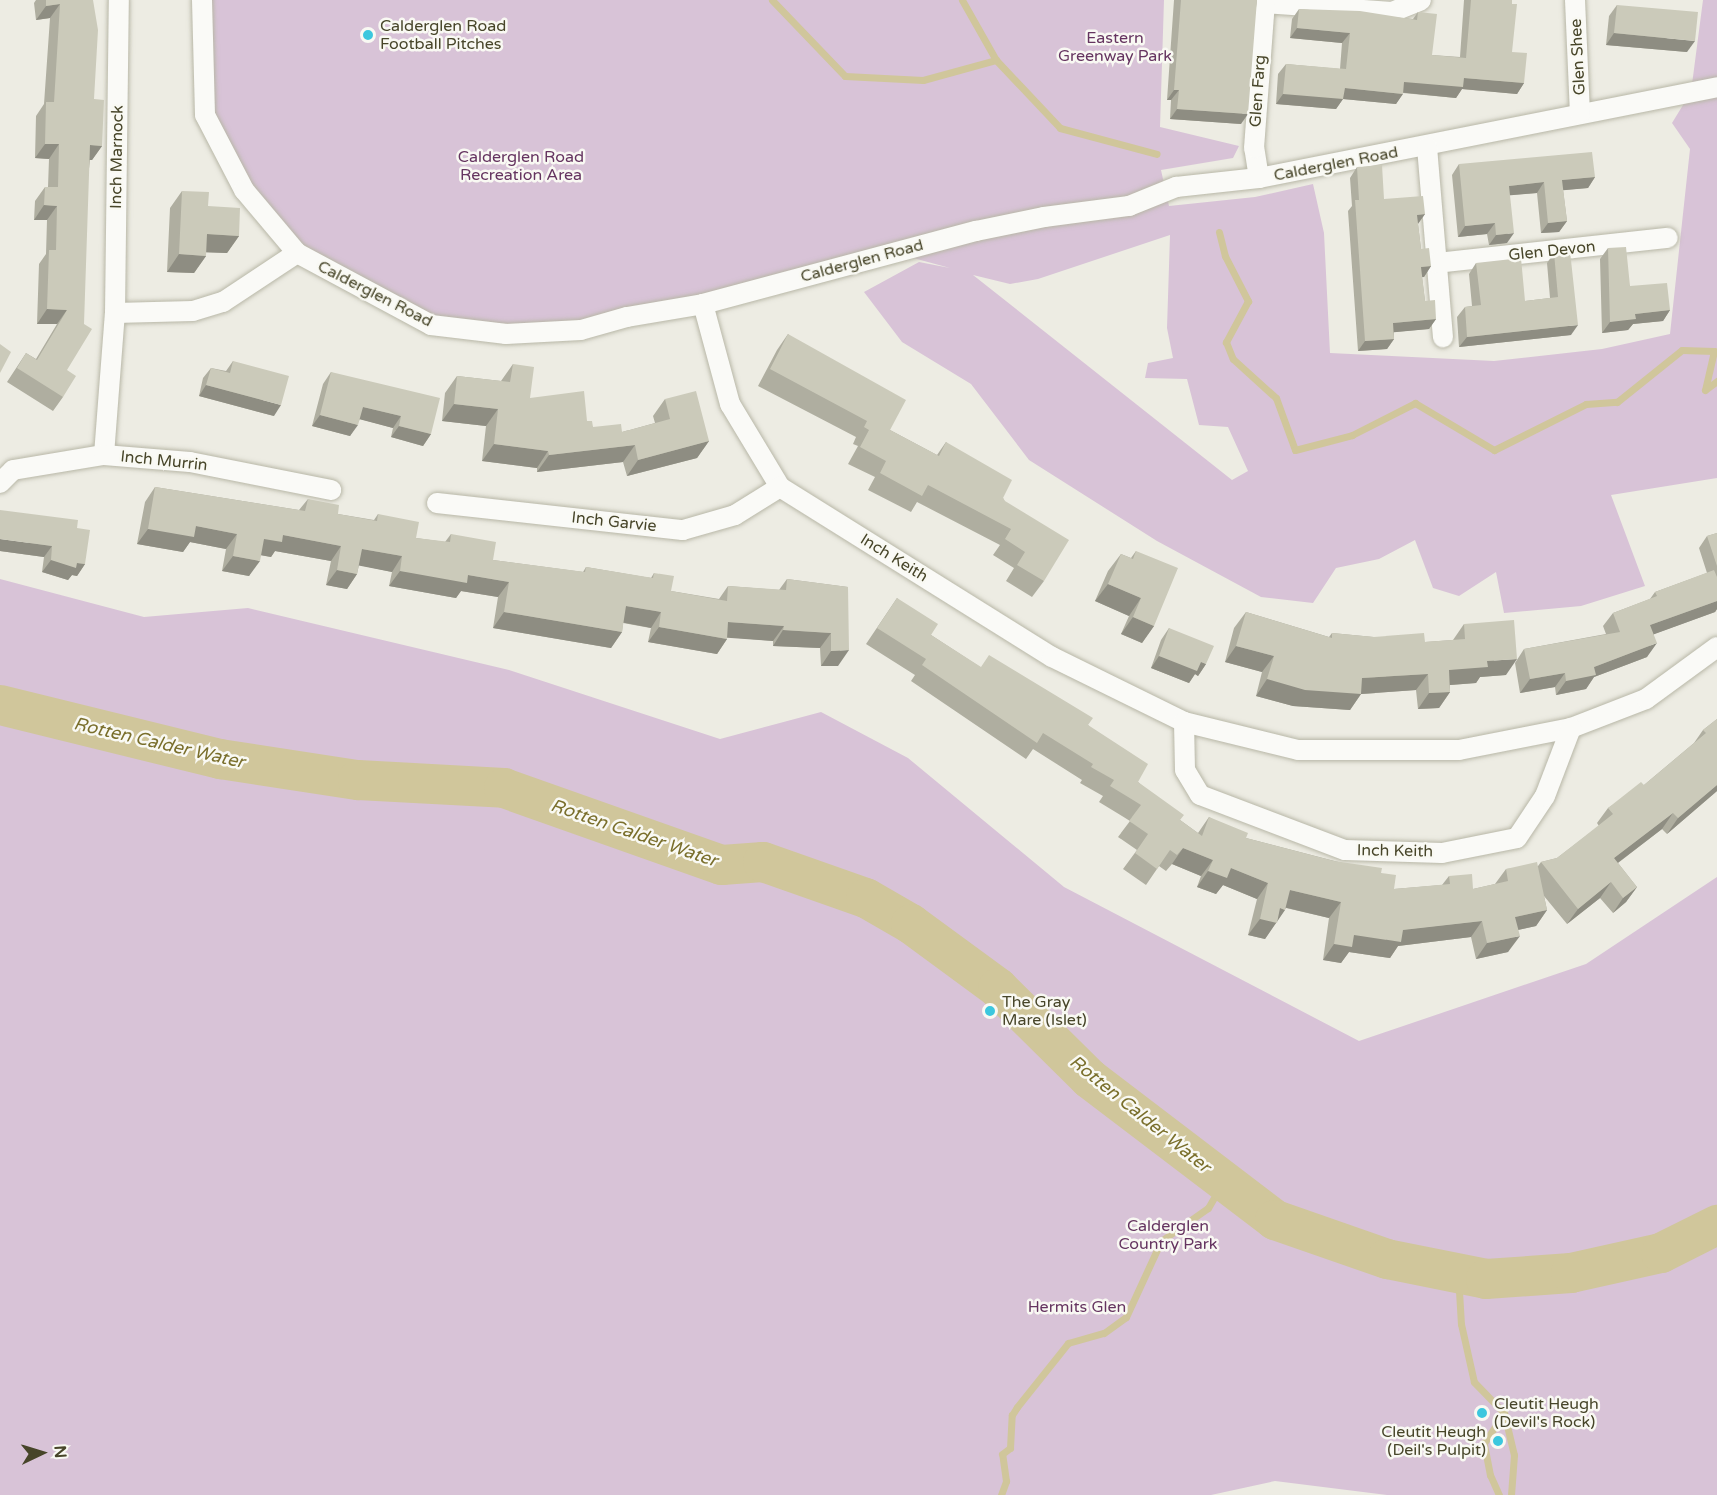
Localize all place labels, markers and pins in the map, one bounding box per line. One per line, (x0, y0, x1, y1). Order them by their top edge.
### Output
place label: Calderglen Road Football Pitches (380, 16, 506, 54)
marker: Calderglen Road Football Pitches (361, 28, 375, 42)
place label: The Gray Mare (Islet) (1002, 992, 1087, 1030)
marker: The Gray Mare (Islet) (983, 1004, 997, 1018)
place label: Cleutit Heugh (Devil's Rock) (1494, 1394, 1599, 1432)
marker: Cleutit Heugh (Devil's Rock) (1475, 1406, 1489, 1420)
place label: Cleutit Heugh (Deil's Pulpit) (1381, 1422, 1486, 1460)
marker: Cleutit Heugh (Deil's Pulpit) (1491, 1434, 1505, 1448)

